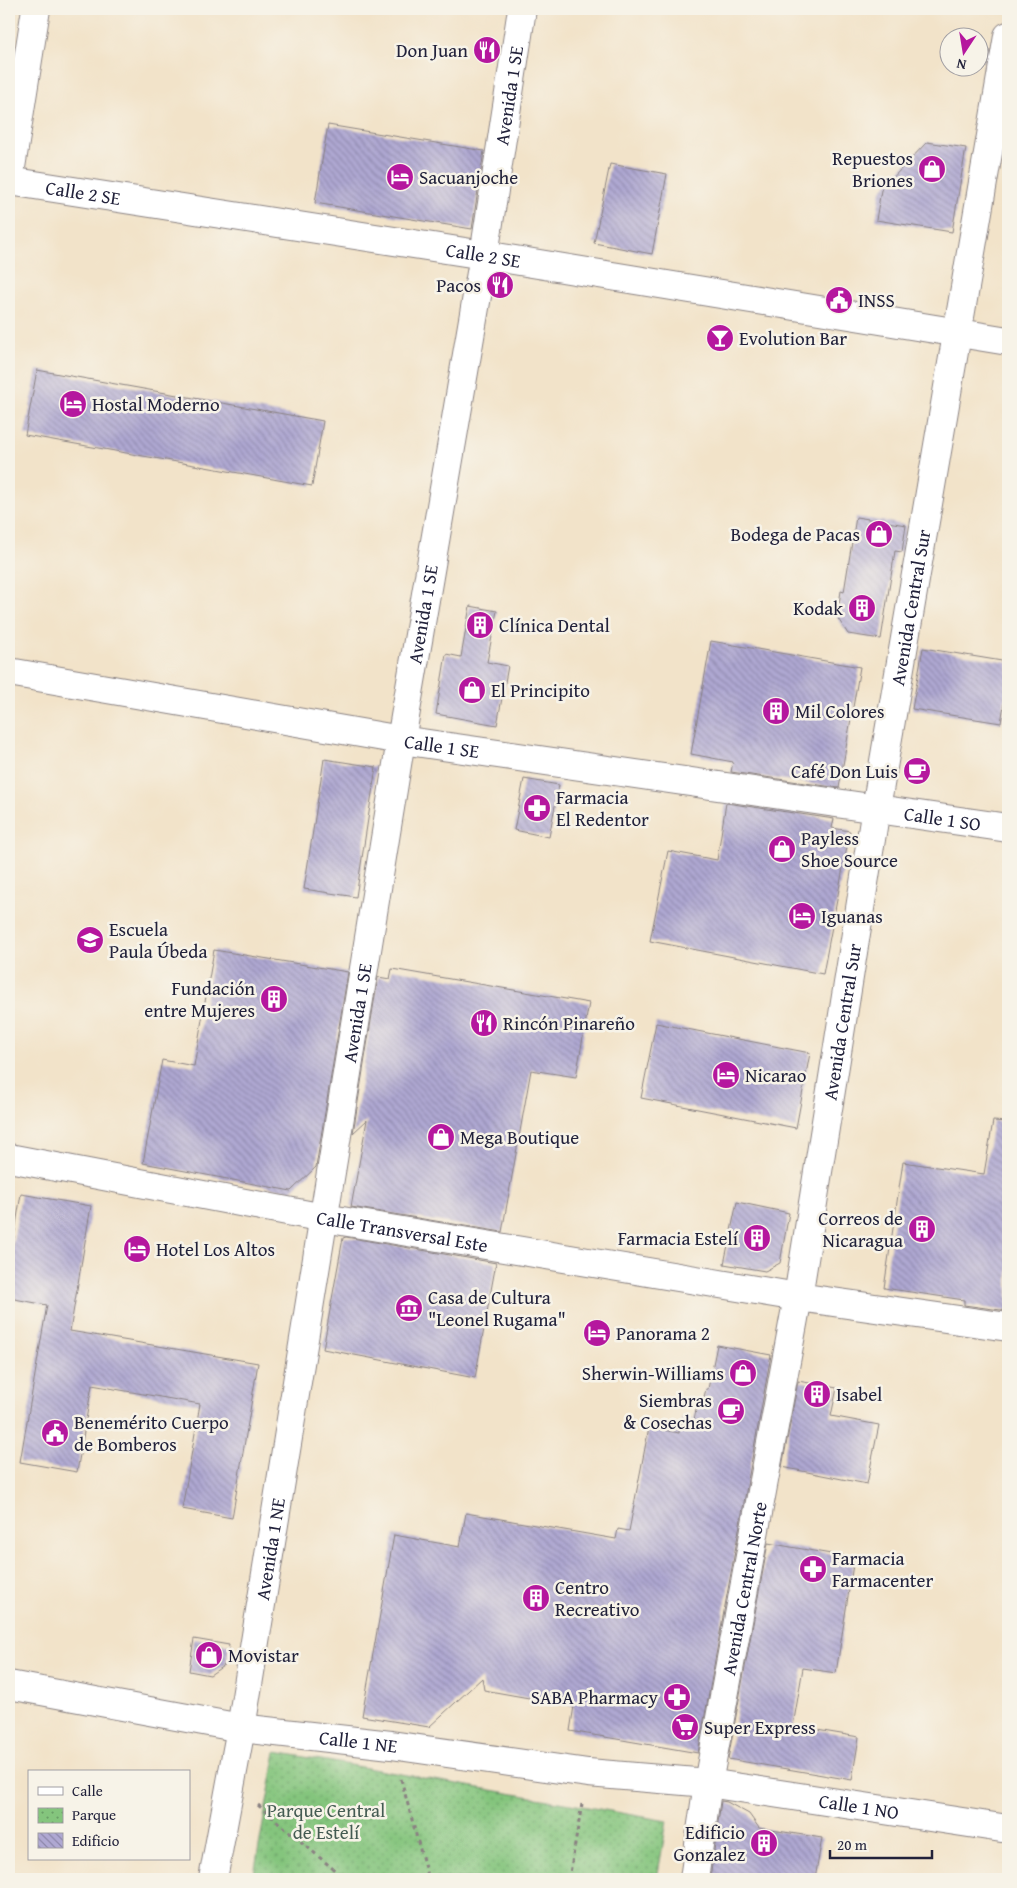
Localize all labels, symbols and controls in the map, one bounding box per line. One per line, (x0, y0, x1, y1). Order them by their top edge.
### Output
north arrow (940, 28, 990, 78)
restaurant icon: Don Juan (472, 35, 502, 65)
place label: Don Juan (396, 36, 468, 64)
street label: Avenida 1 SE (487, 43, 530, 147)
text: N (954, 54, 968, 75)
place label: Repuestos Briones (832, 144, 913, 194)
shop icon: Repuestos Briones (917, 154, 947, 184)
hotel icon: Sacuanjoche (385, 162, 415, 192)
place label: Sacuanjoche (419, 163, 518, 191)
street label: Calle 2 SE (44, 173, 123, 212)
street label: Calle 2 SE (444, 235, 523, 275)
restaurant icon: Pacos (485, 270, 515, 300)
place label: Pacos (436, 271, 481, 299)
public building icon: INSS (824, 285, 854, 315)
place label: INSS (858, 286, 895, 314)
bar icon: Evolution Bar (705, 323, 735, 353)
place label: Evolution Bar (739, 324, 847, 352)
hotel icon: Hostal Moderno (58, 389, 88, 419)
place label: Hostal Moderno (92, 390, 220, 418)
shop icon: Bodega de Pacas (864, 519, 894, 549)
place label: Bodega de Pacas (730, 520, 860, 548)
street label: Avenida Central Sur (883, 527, 937, 688)
street label: Avenida 1 SE (400, 562, 445, 666)
building icon: Kodak (847, 593, 877, 623)
place label: Kodak (793, 594, 843, 622)
building icon: Clínica Dental (465, 610, 495, 640)
place label: Clínica Dental (499, 611, 610, 639)
shop icon: El Principito (457, 675, 487, 705)
place label: El Principito (491, 676, 590, 704)
building icon: Mil Colores (761, 696, 791, 726)
place label: Mil Colores (795, 697, 884, 725)
street label: Calle 1 SE (402, 727, 481, 765)
cafe icon: Café Don Luis (902, 756, 932, 786)
place label: Café Don Luis (791, 757, 898, 785)
place label: Farmacia El Redentor (556, 783, 649, 833)
pharmacy icon: Farmacia El Redentor (522, 793, 552, 823)
street label: Calle 1 SO (902, 799, 983, 838)
place label: Payless Shoe Source (801, 824, 898, 874)
shop icon: Payless Shoe Source (767, 834, 797, 864)
hotel icon: Iguanas (787, 901, 817, 931)
place label: Iguanas (821, 902, 883, 930)
place label: Escuela Paula Úbeda (109, 915, 207, 965)
school or university icon: Escuela Paula Úbeda (75, 925, 105, 955)
street label: Avenida Central Sur (816, 941, 868, 1102)
street label: Avenida 1 SE (335, 961, 379, 1065)
place label: Fundación entre Mujeres (144, 974, 255, 1024)
building icon: Fundación entre Mujeres (259, 984, 289, 1014)
restaurant icon: Rincón Pinareño (469, 1008, 499, 1038)
place label: Rincón Pinareño (503, 1009, 635, 1037)
hotel icon: Nicarao (711, 1060, 741, 1090)
place label: Nicarao (745, 1061, 806, 1089)
shop icon: Mega Boutique (426, 1122, 456, 1152)
place label: Mega Boutique (460, 1123, 579, 1151)
street label: Calle Transversal Este (314, 1203, 490, 1259)
place label: Correos de Nicaragua (818, 1204, 903, 1254)
building icon: Correos de Nicaragua (907, 1214, 937, 1244)
building icon: Farmacia Estelí (742, 1223, 772, 1253)
place label: Farmacia Estelí (618, 1224, 739, 1252)
hotel icon: Hotel Los Altos (122, 1234, 152, 1264)
place label: Hotel Los Altos (156, 1235, 275, 1263)
place label: Casa de Cultura "Leonel Rugama" (428, 1283, 566, 1333)
museum icon: Casa de Cultura "Leonel Rugama" (394, 1293, 424, 1323)
hotel icon: Panorama 2 (582, 1318, 612, 1348)
place label: Panorama 2 (616, 1319, 710, 1347)
shop icon: Sherwin-Williams (728, 1358, 758, 1388)
place label: Sherwin-Williams (582, 1359, 724, 1387)
building icon: Isabel (802, 1379, 832, 1409)
place label: Isabel (836, 1380, 882, 1408)
place label: Siembras & Cosechas (623, 1386, 712, 1436)
cafe icon: Siembras & Cosechas (716, 1396, 746, 1426)
place label: Benemérito Cuerpo de Bomberos (74, 1408, 229, 1458)
public building icon: Benemérito Cuerpo de Bomberos (40, 1418, 70, 1448)
street label: Avenida 1 NE (248, 1495, 292, 1602)
street label: Avenida Central Norte (714, 1499, 774, 1678)
place label: Farmacia Farmacenter (832, 1544, 933, 1594)
pharmacy icon: Farmacia Farmacenter (798, 1554, 828, 1584)
place label: Centro Recreativo (555, 1573, 640, 1623)
building icon: Centro Recreativo (521, 1583, 551, 1613)
shop icon: Movistar (194, 1640, 224, 1670)
place label: Movistar (228, 1641, 299, 1669)
pharmacy icon: SABA Pharmacy (662, 1682, 692, 1712)
place label: SABA Pharmacy (531, 1683, 659, 1711)
supermarket icon: Super Express (670, 1712, 700, 1742)
place label: Super Express (704, 1713, 816, 1741)
street label: Calle 1 NE (318, 1723, 400, 1760)
legend (28, 1770, 190, 1860)
text: Calle (72, 1780, 103, 1801)
street label: Calle 1 NO (817, 1786, 901, 1826)
park label: Parque Central de Estelí (267, 1796, 385, 1846)
text: Parque (72, 1804, 116, 1825)
place label: Edificio Gonzalez (674, 1818, 745, 1868)
building icon: Edificio Gonzalez (749, 1828, 779, 1858)
scale bar (830, 1828, 932, 1860)
text: Edificio (72, 1830, 120, 1851)
text: 20 m (837, 1834, 868, 1855)

